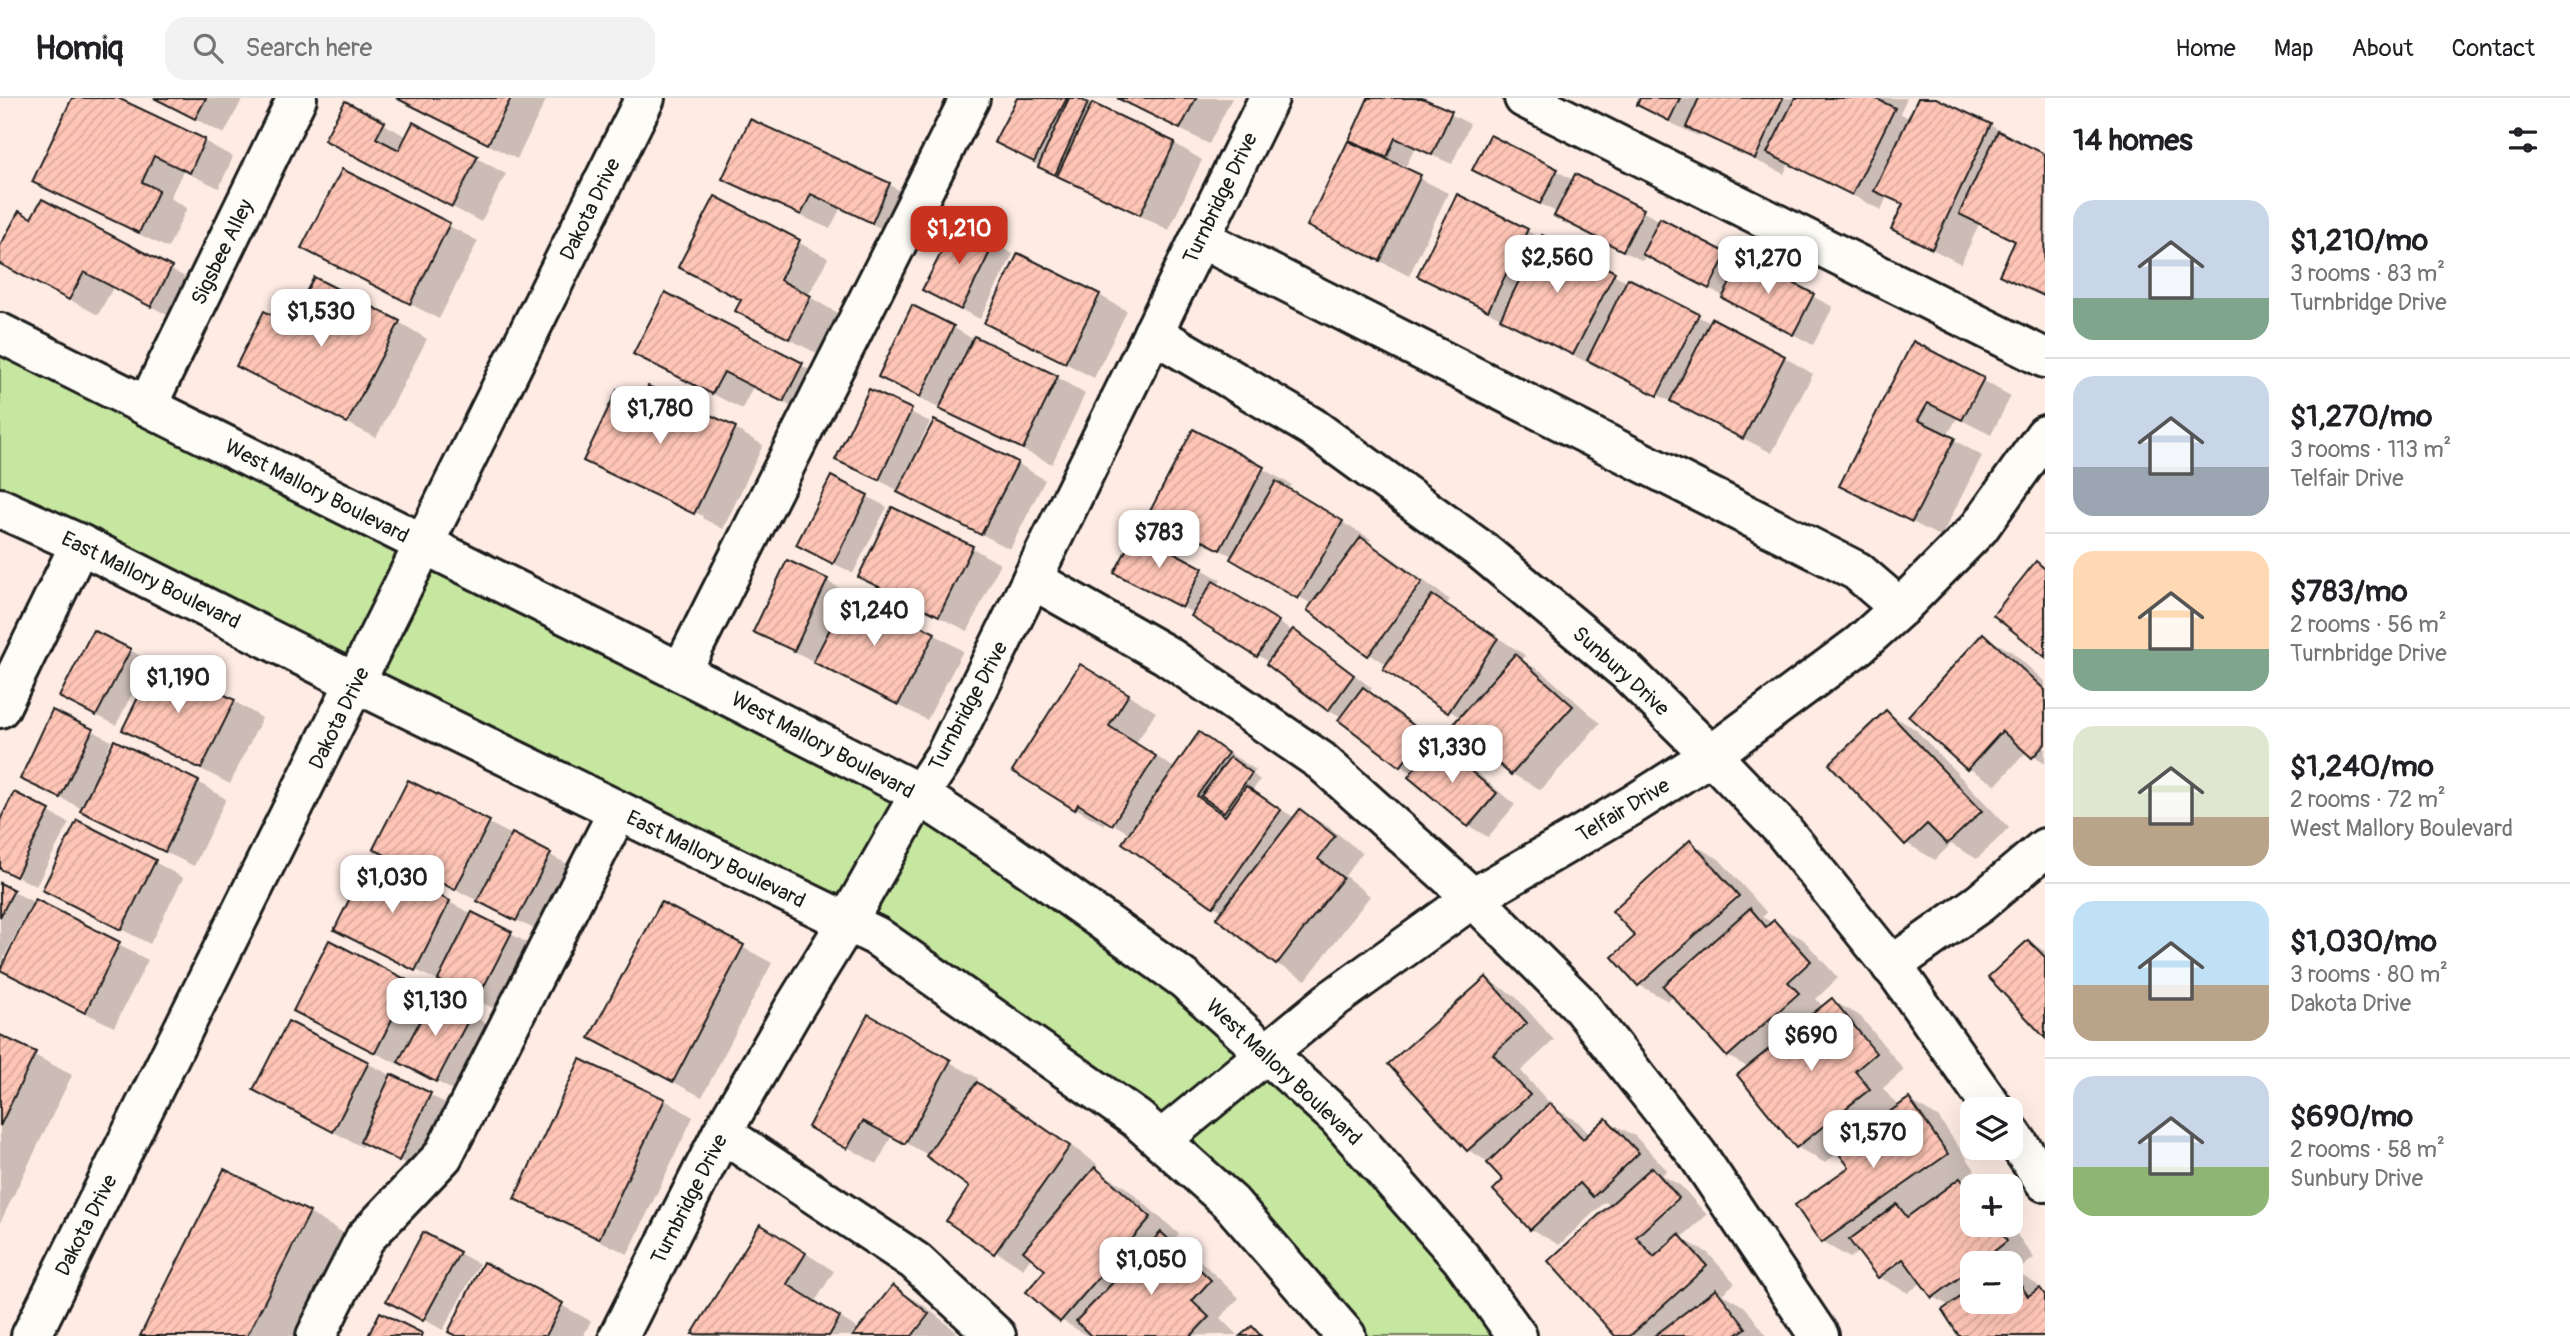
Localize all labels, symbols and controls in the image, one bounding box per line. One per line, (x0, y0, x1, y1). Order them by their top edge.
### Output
search box (165, 17, 655, 80)
text: Homiq (35, 28, 123, 69)
icon: search (189, 29, 227, 67)
text: Search here (245, 32, 372, 64)
text: Home (2175, 34, 2236, 63)
text: Map (2274, 34, 2314, 63)
text: About (2352, 34, 2414, 63)
text: Contact (2452, 34, 2535, 63)
icon: filters (2504, 121, 2542, 159)
text: 14 homes (2073, 122, 2193, 159)
street label: Turnbridge Drive (1177, 127, 1264, 268)
street label: Dakota Drive (554, 153, 627, 265)
street label: Sigsbee Alley (185, 195, 260, 310)
pin: $1,210 (902, 206, 1016, 266)
text: $1,210 (927, 214, 991, 243)
text: $1,210/mo (2290, 222, 2428, 259)
icon: home (2129, 228, 2213, 312)
pin: $2,560 (1500, 236, 1614, 295)
pin: $1,270 (1711, 236, 1825, 296)
text: $2,560 (1521, 243, 1593, 272)
text: $1,270 (1734, 244, 1802, 273)
text: 3 rooms · 83 m² (2290, 259, 2445, 288)
text: Turnbridge Drive (2290, 288, 2447, 317)
pin: $1,530 (264, 289, 378, 349)
text: $1,530 (287, 297, 355, 326)
pin: $1,780 (603, 386, 717, 446)
text: $1,780 (627, 394, 693, 423)
text: $1,270/mo (2290, 398, 2432, 435)
icon: home (2129, 404, 2213, 488)
street label: West Mallory Boulevard (220, 433, 414, 550)
text: 3 rooms · 113 m² (2290, 435, 2451, 464)
text: Telfair Drive (2290, 464, 2404, 493)
pin: $783 (1118, 510, 1200, 570)
text: $783 (1134, 518, 1184, 547)
street label: East Mallory Boulevard (57, 525, 245, 636)
text: $783/mo (2290, 573, 2408, 610)
icon: home (2129, 579, 2213, 663)
pin: $1,240 (817, 588, 931, 648)
text: $1,240 (839, 596, 909, 625)
text: 2 rooms · 56 m² (2290, 610, 2447, 639)
street label: Sunbury Drive (1567, 621, 1675, 722)
street label: Turnbridge Drive (923, 636, 1014, 776)
text: Turnbridge Drive (2290, 639, 2447, 668)
pin: $1,190 (121, 656, 235, 715)
street label: Dakota Drive (303, 662, 376, 774)
text: $1,190 (146, 663, 210, 692)
street label: West Mallory Boulevard (727, 686, 919, 805)
pin: $1,330 (1395, 726, 1509, 785)
text: $1,330 (1418, 733, 1486, 762)
text: $1,240/mo (2290, 748, 2434, 785)
icon: home (2129, 754, 2213, 838)
street label: Telfair Drive (1572, 772, 1675, 849)
text: 2 rooms · 72 m² (2290, 785, 2446, 814)
street label: East Mallory Boulevard (622, 804, 810, 915)
text: West Mallory Boulevard (2290, 814, 2513, 843)
pin: $1,030 (335, 856, 449, 915)
text: $1,030 (356, 863, 428, 892)
text: $1,030/mo (2290, 923, 2437, 960)
icon: home (2129, 929, 2213, 1013)
text: 3 rooms · 80 m² (2290, 960, 2448, 989)
pin: $1,130 (378, 978, 492, 1038)
text: $1,130 (403, 986, 467, 1015)
text: Dakota Drive (2290, 989, 2411, 1018)
street label: West Mallory Boulevard (1200, 993, 1367, 1152)
pin: $690 (1770, 1014, 1852, 1073)
text: $690 (1784, 1021, 1838, 1050)
map controls (1960, 1097, 2023, 1314)
button: layers (1960, 1097, 2023, 1160)
text: $690/mo (2290, 1098, 2413, 1135)
icon: home (2129, 1104, 2213, 1188)
pin: $1,570 (1816, 1110, 1930, 1170)
text: $1,570 (1839, 1118, 1907, 1147)
street label: Turnbridge Drive (645, 1129, 734, 1269)
text: 2 rooms · 58 m² (2290, 1135, 2445, 1164)
text: Sunbury Drive (2290, 1164, 2423, 1193)
street label: Dakota Drive (49, 1169, 124, 1281)
button: + (1960, 1174, 2023, 1237)
pin: $1,050 (1094, 1238, 1208, 1297)
text: $1,050 (1115, 1245, 1187, 1274)
button: − (1960, 1251, 2023, 1314)

